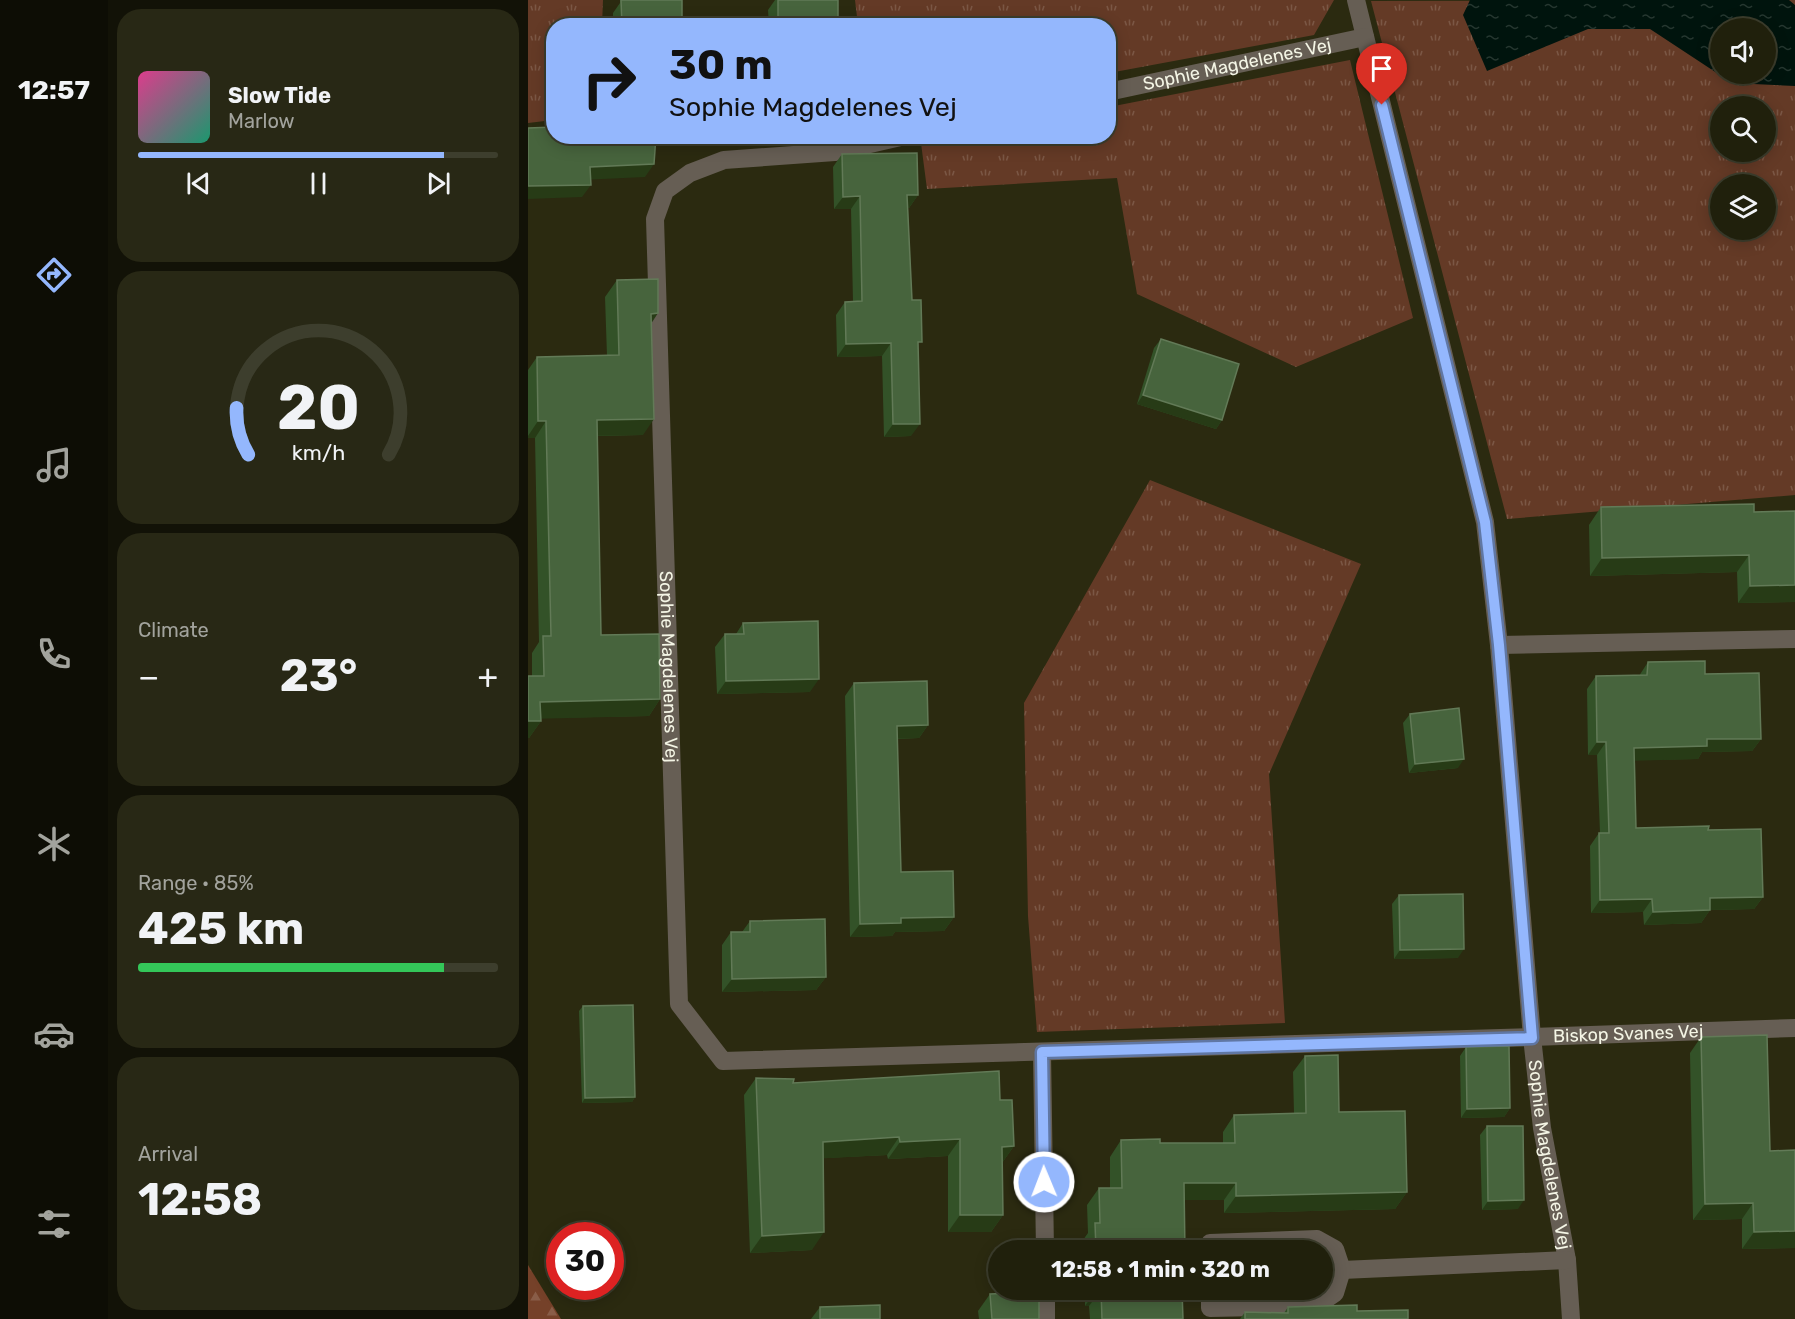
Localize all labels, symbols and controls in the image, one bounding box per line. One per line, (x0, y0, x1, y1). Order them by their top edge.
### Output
map controls (1710, 18, 1776, 240)
button: sound (1710, 18, 1776, 84)
street label: Sophie Magdelenes Vej (1141, 34, 1333, 95)
text: 30 m (669, 40, 773, 90)
icon: right (570, 42, 648, 120)
pin (1356, 43, 1407, 105)
icon: arrive (1365, 52, 1398, 85)
text: 12:57 (18, 74, 90, 106)
text: Slow Tide (228, 82, 331, 109)
text: Sophie Magdelenes Vej (669, 91, 957, 123)
button: search (1710, 96, 1776, 162)
text: Marlow (228, 109, 295, 133)
icon: previous (182, 167, 215, 200)
icon: pause (302, 167, 335, 200)
icon: next (422, 167, 455, 200)
button: layers (1710, 174, 1776, 240)
icon: directions (33, 254, 75, 296)
text: 20 (277, 371, 359, 445)
text: km/h (291, 440, 345, 465)
icon: music (33, 444, 75, 486)
street label: Sophie Magdelenes Vej (655, 570, 683, 763)
text: Climate (138, 618, 209, 642)
icon: phone (33, 633, 75, 675)
text: 23° (280, 649, 357, 702)
text: − (138, 657, 159, 696)
text: + (477, 657, 498, 696)
icon: climate (33, 823, 75, 865)
text: Range · 85% (138, 871, 254, 895)
text: 425 km (138, 902, 304, 955)
icon: car (33, 1013, 75, 1055)
street label: Biskop Svanes Vej (1553, 1020, 1704, 1047)
street label: Sophie Magdelenes Vej (1524, 1059, 1576, 1251)
text: Arrival (138, 1142, 198, 1166)
position arrow (1012, 1150, 1076, 1214)
text: 12:58 (138, 1173, 262, 1226)
icon: filters (33, 1203, 75, 1245)
speed limit sign: 30 (546, 1222, 624, 1300)
text: 12:58 · 1 min · 320 m (1051, 1256, 1270, 1283)

